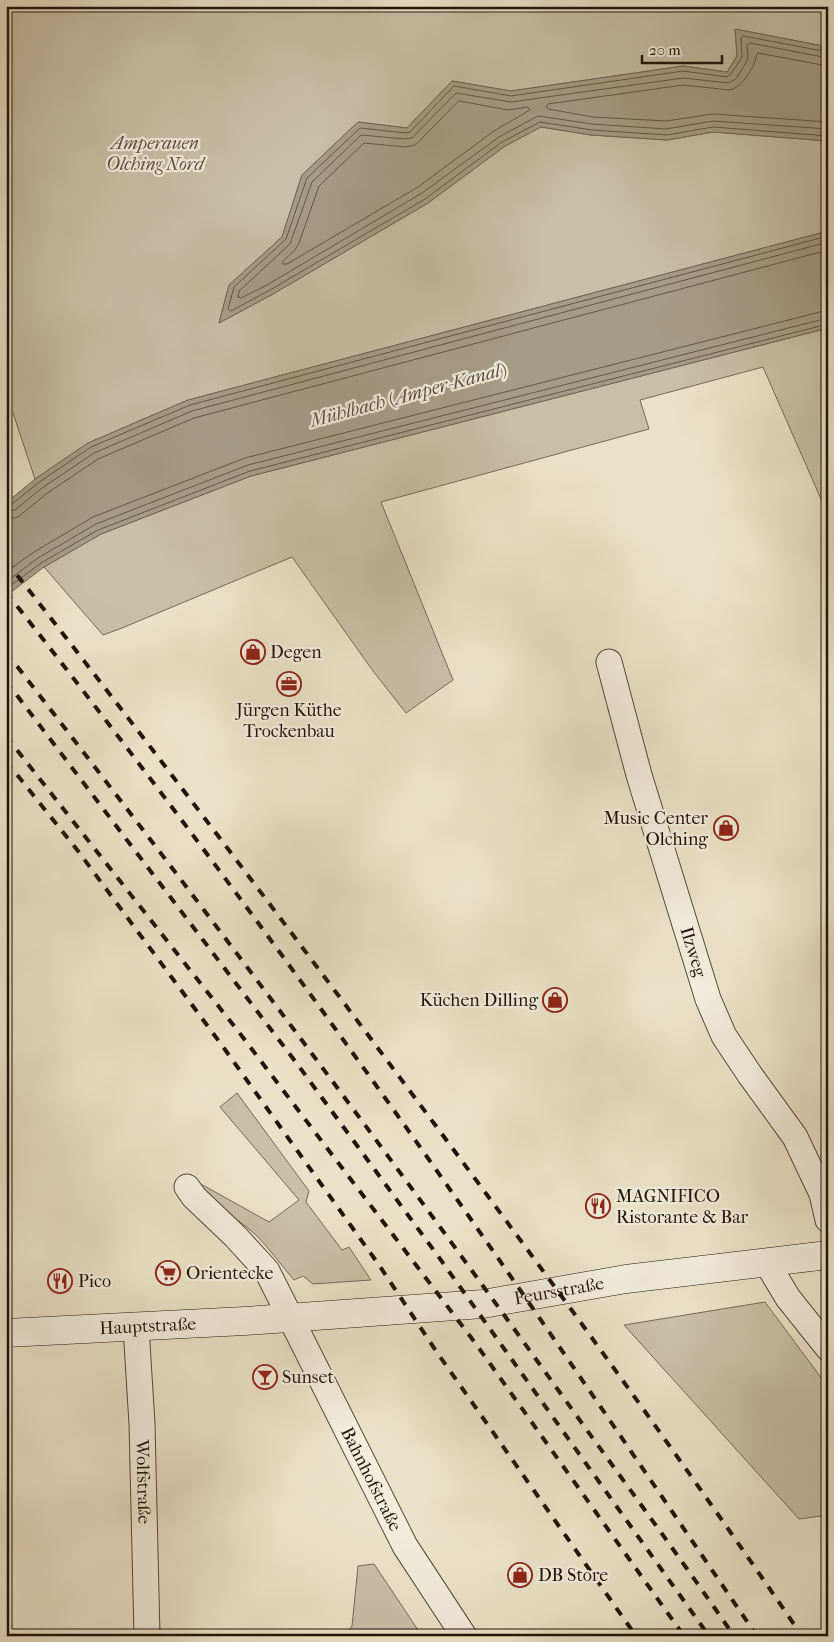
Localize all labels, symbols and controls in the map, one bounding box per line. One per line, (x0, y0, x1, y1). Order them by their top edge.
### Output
scale bar (642, 32, 722, 64)
text: 20 m (649, 41, 681, 59)
park label: Amperauen Olching Nord (106, 133, 207, 175)
water label: Mühlbach (Amper-Kanal) (306, 358, 509, 432)
shop icon: Degen (240, 639, 266, 665)
place label: Degen (270, 642, 322, 663)
office icon: Jürgen Küthe Trockenbau (276, 671, 302, 697)
place label: Jürgen Küthe Trockenbau (234, 700, 342, 742)
place label: Music Center Olching (604, 808, 708, 850)
shop icon: Music Center Olching (713, 815, 739, 841)
street label: Ilzweg (675, 924, 711, 980)
shop icon: Küchen Dilling (542, 987, 568, 1013)
place label: Küchen Dilling (420, 990, 538, 1011)
place label: MAGNIFICO Ristorante & Bar (616, 1186, 749, 1228)
restaurant icon: MAGNIFICO Ristorante & Bar (585, 1193, 611, 1219)
supermarket icon: Orientecke (155, 1260, 181, 1286)
place label: Orientecke (186, 1263, 274, 1284)
restaurant icon: Pico (47, 1268, 73, 1294)
place label: Pico (78, 1271, 111, 1292)
street label: Feursstraße (512, 1273, 606, 1309)
street label: Hauptstraße (99, 1313, 197, 1339)
bar icon: Sunset (252, 1364, 278, 1390)
place label: Sunset (282, 1367, 334, 1388)
street label: Bahnhofstraße (336, 1424, 406, 1535)
street label: Wolfstraße (131, 1438, 154, 1524)
shop icon: DB Store (507, 1562, 533, 1588)
place label: DB Store (538, 1565, 608, 1586)

